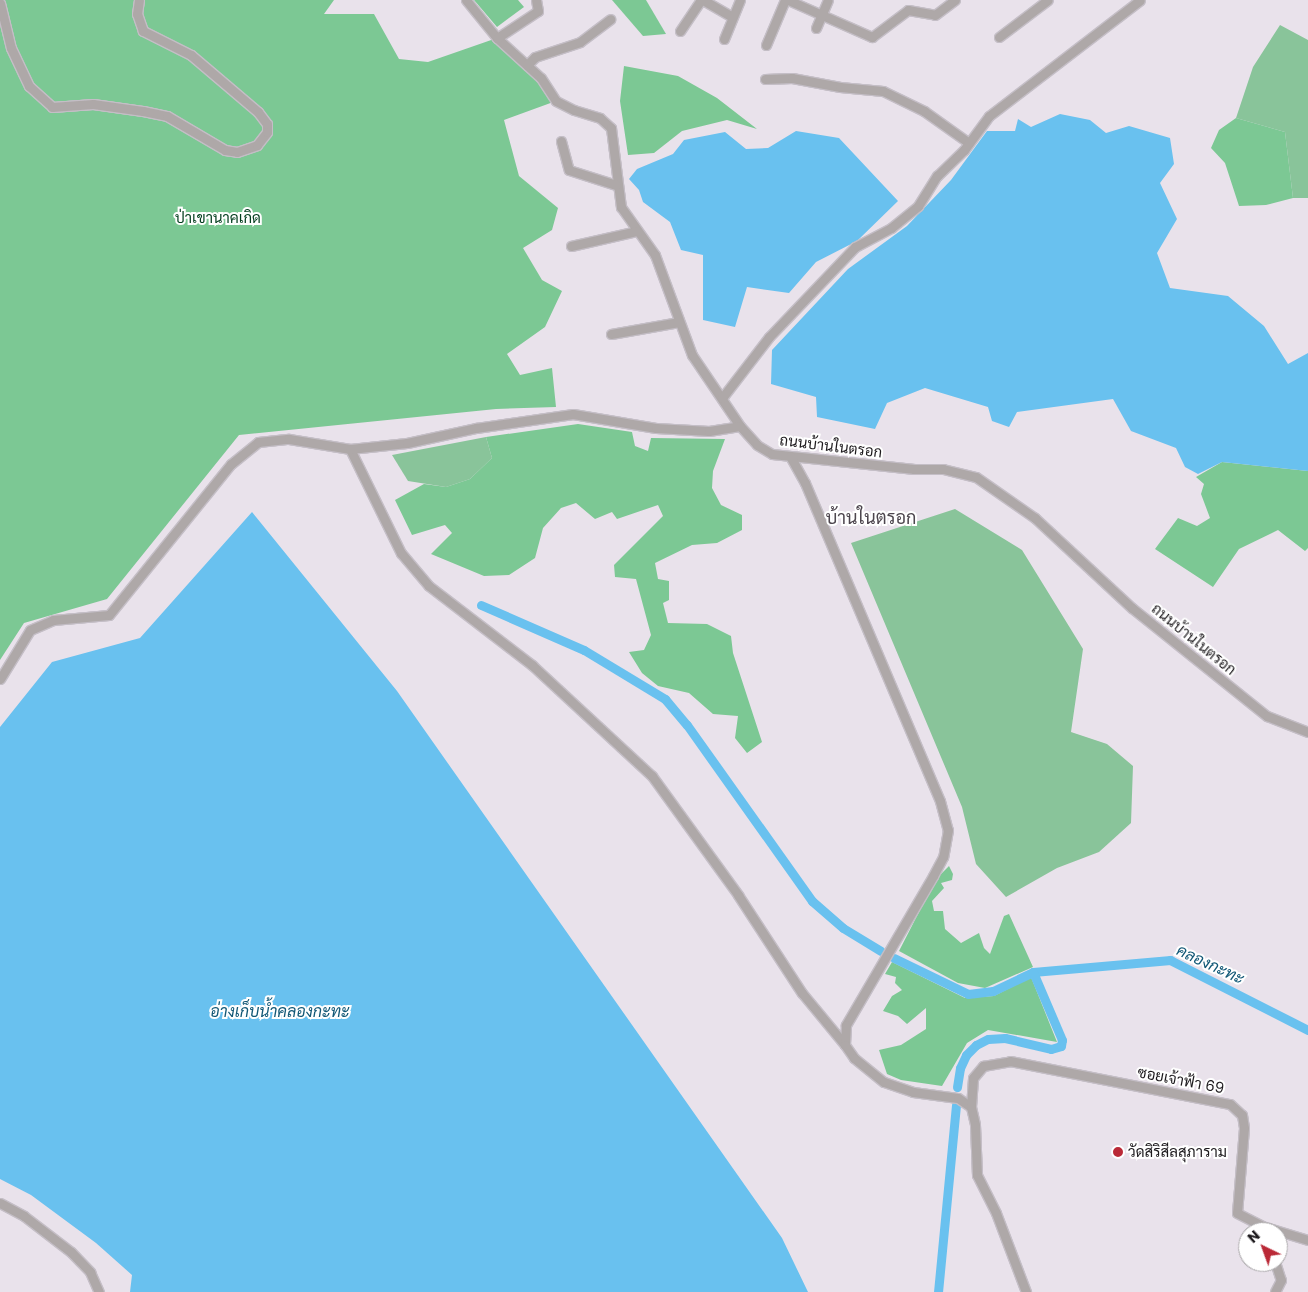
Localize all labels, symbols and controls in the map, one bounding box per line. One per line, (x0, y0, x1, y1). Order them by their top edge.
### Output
park label: ป่าเขานาคเกิด (175, 209, 261, 227)
street label: ถนนบ้านในตรอก (779, 431, 883, 461)
district label: บ้านในตรอก (826, 507, 916, 529)
street label: ถนนบ้านในตรอก (1148, 599, 1240, 679)
water label: คลองกะทะ (1173, 941, 1247, 989)
water label: อ่างเก็บน้ำคลองกะทะ (210, 1002, 350, 1022)
street label: ซอยเจ้าฟ้า 69 (1136, 1063, 1226, 1097)
place label: วัดสิริสีลสุภาราม (1128, 1143, 1227, 1161)
marker: วัดสิริสีลสุภาราม (1112, 1146, 1124, 1158)
north arrow (1238, 1222, 1288, 1272)
text: N (1243, 1226, 1264, 1248)

